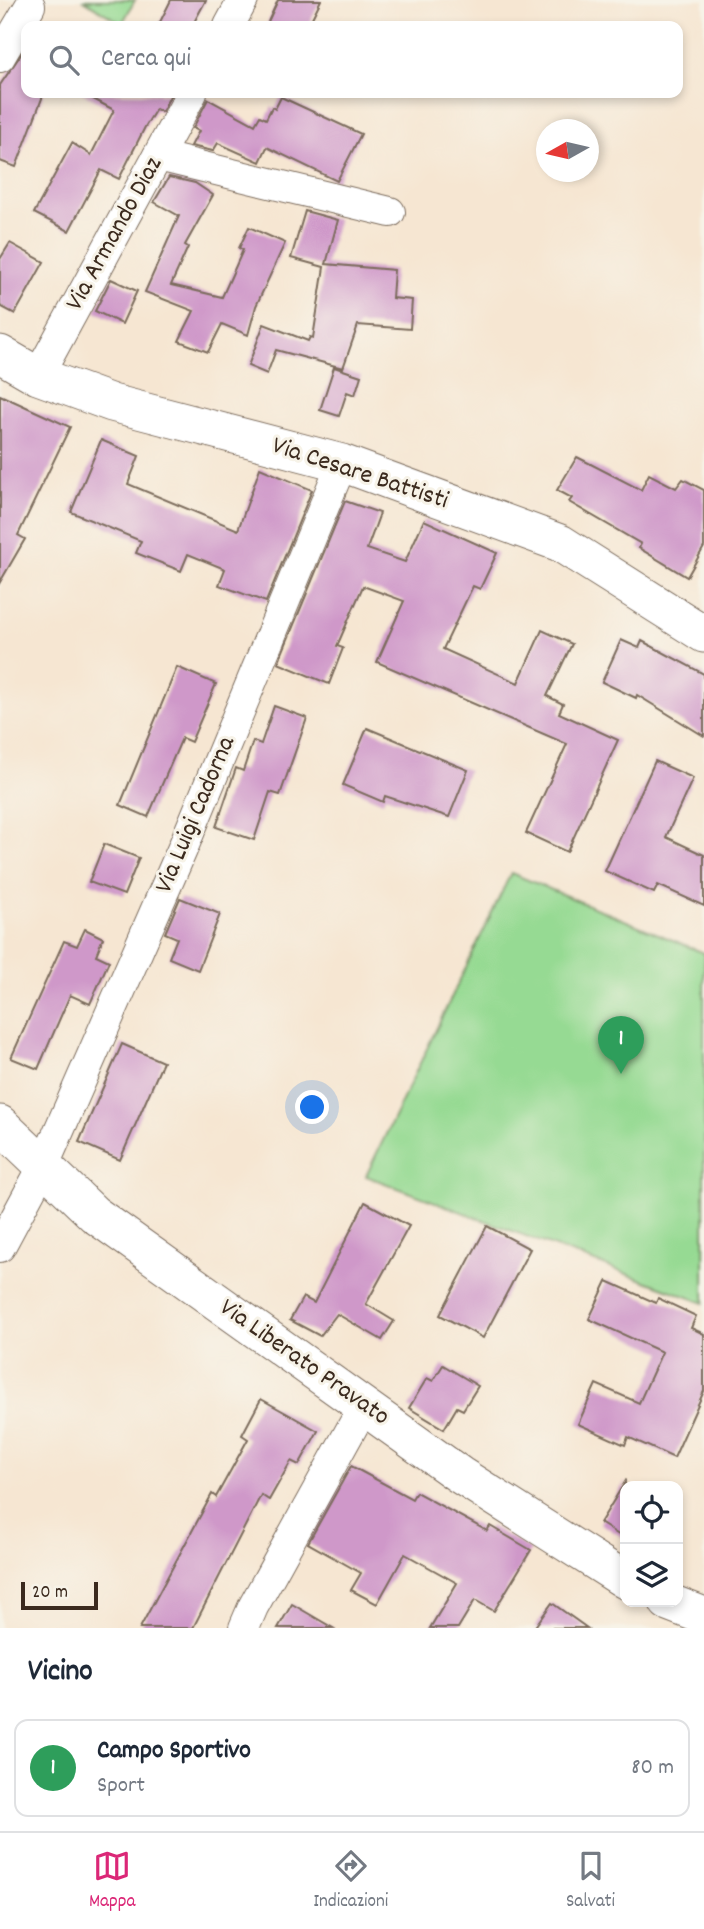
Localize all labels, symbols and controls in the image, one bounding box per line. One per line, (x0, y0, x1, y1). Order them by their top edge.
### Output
search box (21, 21, 683, 98)
icon: search (45, 41, 83, 79)
text: Cerca qui (101, 41, 191, 78)
north arrow (536, 119, 599, 182)
street label: Via Armando Diaz (57, 150, 173, 318)
street label: Via Cesare Battisti (267, 428, 453, 520)
street label: Via Luigi Cadorna (146, 730, 246, 899)
pin: 1 (598, 1016, 644, 1074)
your location (295, 1090, 329, 1124)
street label: Via Liberato Pravato (211, 1290, 397, 1436)
map controls (620, 1481, 683, 1607)
button: locate (620, 1481, 683, 1544)
button: layers (620, 1544, 683, 1607)
scale bar (21, 1579, 98, 1611)
text: 20 m (32, 1580, 68, 1607)
text: Vicino (28, 1652, 93, 1695)
text: Campo Sportivo (97, 1733, 251, 1770)
text: 1 (50, 1752, 56, 1785)
text: 80 m (631, 1752, 674, 1785)
text: Sport (97, 1770, 145, 1803)
tab: Mappa (89, 1847, 135, 1916)
tab: Indicazioni (313, 1847, 388, 1916)
tab: Salvati (566, 1847, 615, 1916)

